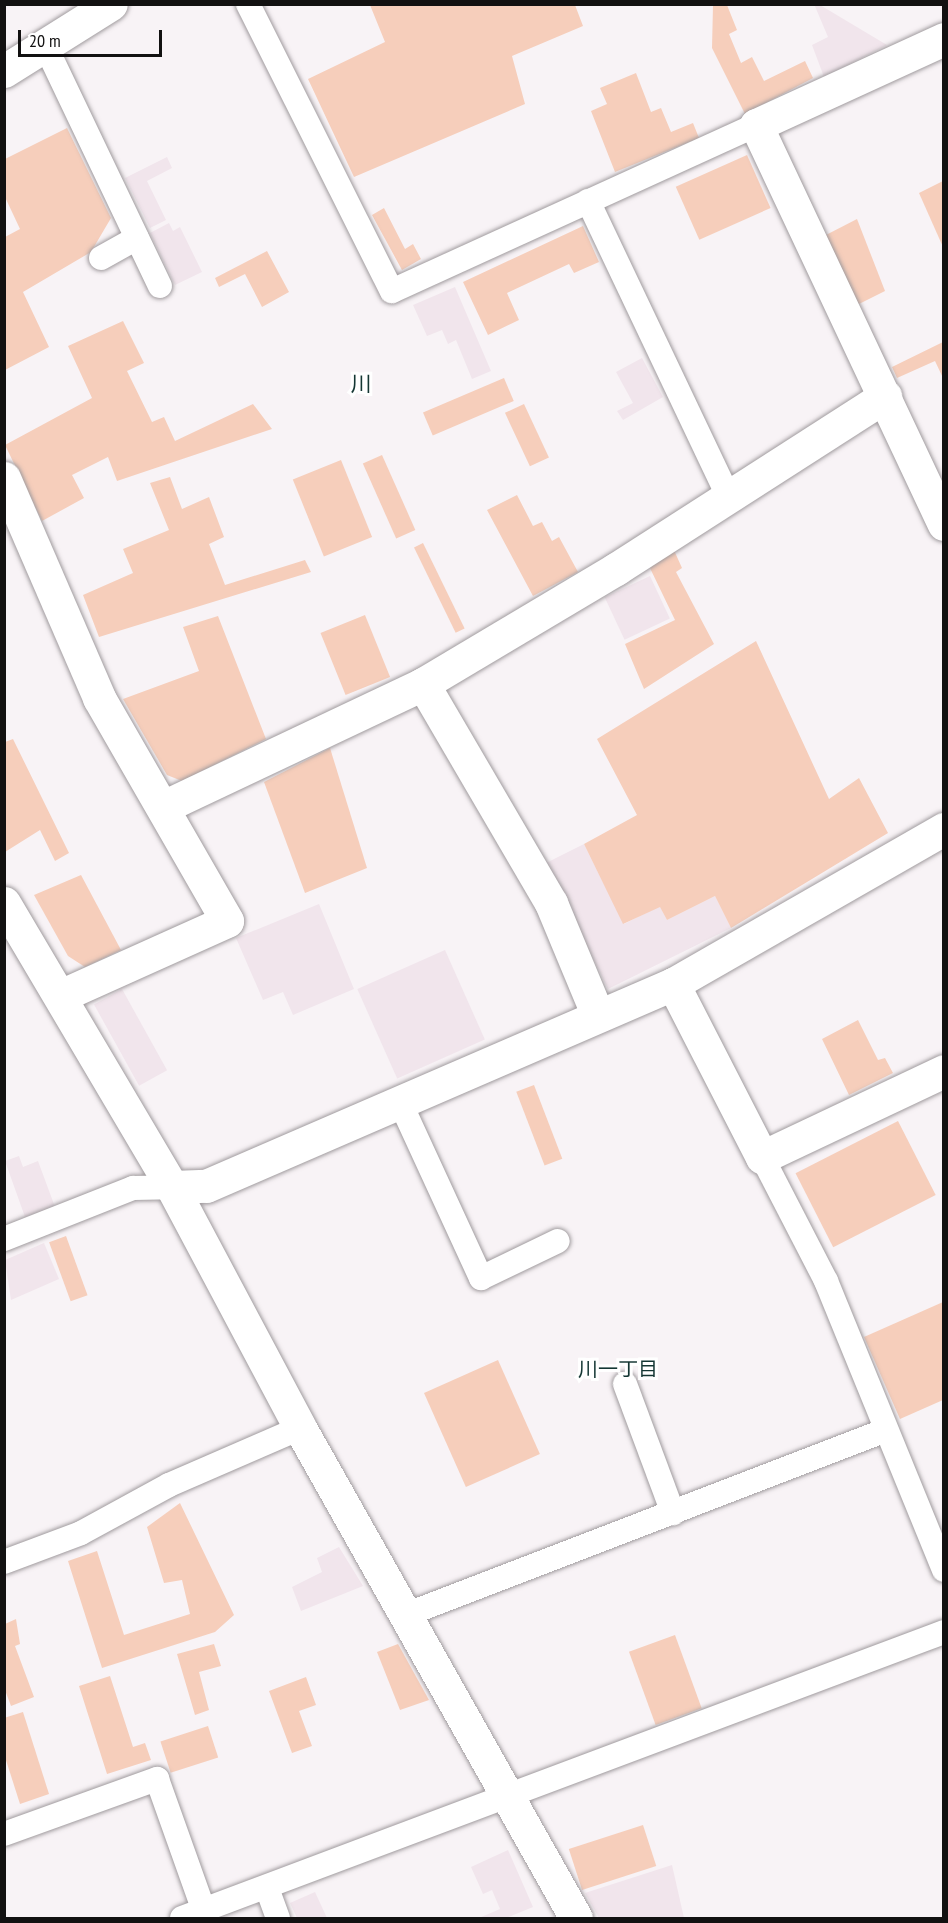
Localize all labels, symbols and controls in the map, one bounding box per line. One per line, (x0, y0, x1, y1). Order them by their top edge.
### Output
scale bar (21, 18, 165, 56)
text: 20 m (29, 29, 61, 52)
district label: 川 (351, 371, 371, 397)
district label: 川一丁目 (578, 1357, 658, 1381)

